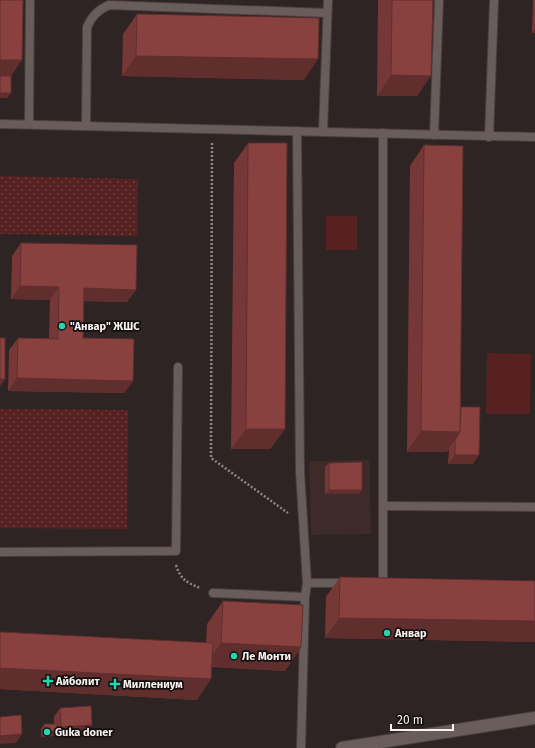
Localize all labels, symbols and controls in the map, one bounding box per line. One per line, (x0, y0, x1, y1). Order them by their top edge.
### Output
place label: "Анвар" ЖШС (70, 320, 140, 333)
marker: "Анвар" ЖШС (57, 321, 67, 331)
place label: Анвар (394, 627, 427, 640)
marker: Анвар (382, 628, 392, 638)
place label: Ле Монти (242, 650, 291, 663)
marker: Ле Монти (229, 651, 239, 661)
place label: Айболит (55, 675, 100, 688)
marker: Айболит (43, 676, 53, 686)
place label: Миллениум (123, 678, 183, 691)
marker: Миллениум (110, 679, 120, 689)
scale bar (391, 706, 453, 732)
text: 20 m (397, 713, 423, 727)
place label: Guka doner (55, 726, 113, 739)
marker: Guka doner (42, 727, 52, 737)

